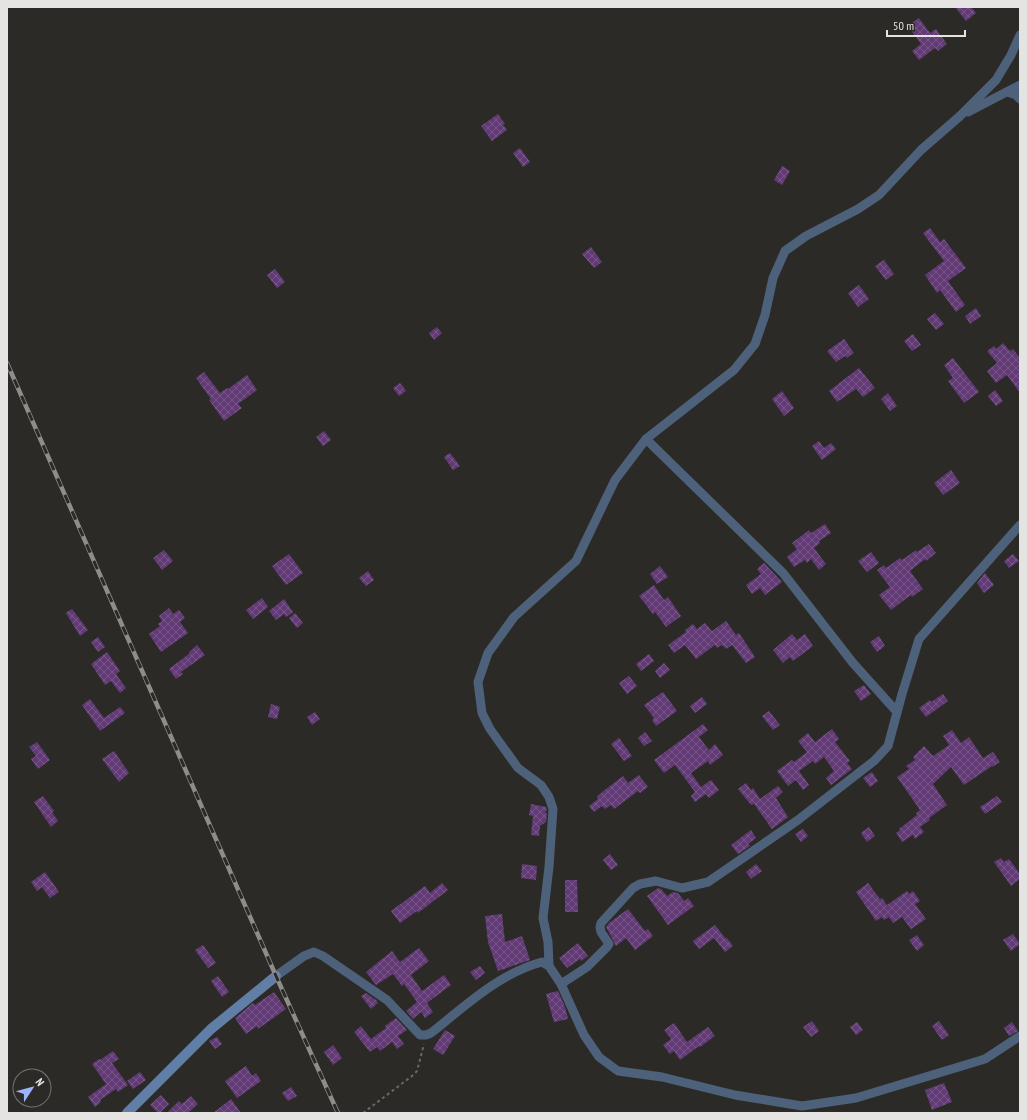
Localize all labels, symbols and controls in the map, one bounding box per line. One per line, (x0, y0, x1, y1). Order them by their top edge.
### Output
scale bar (887, 12, 965, 38)
text: 50 m (893, 18, 914, 33)
north arrow (12, 1068, 52, 1108)
text: N (33, 1076, 48, 1089)

